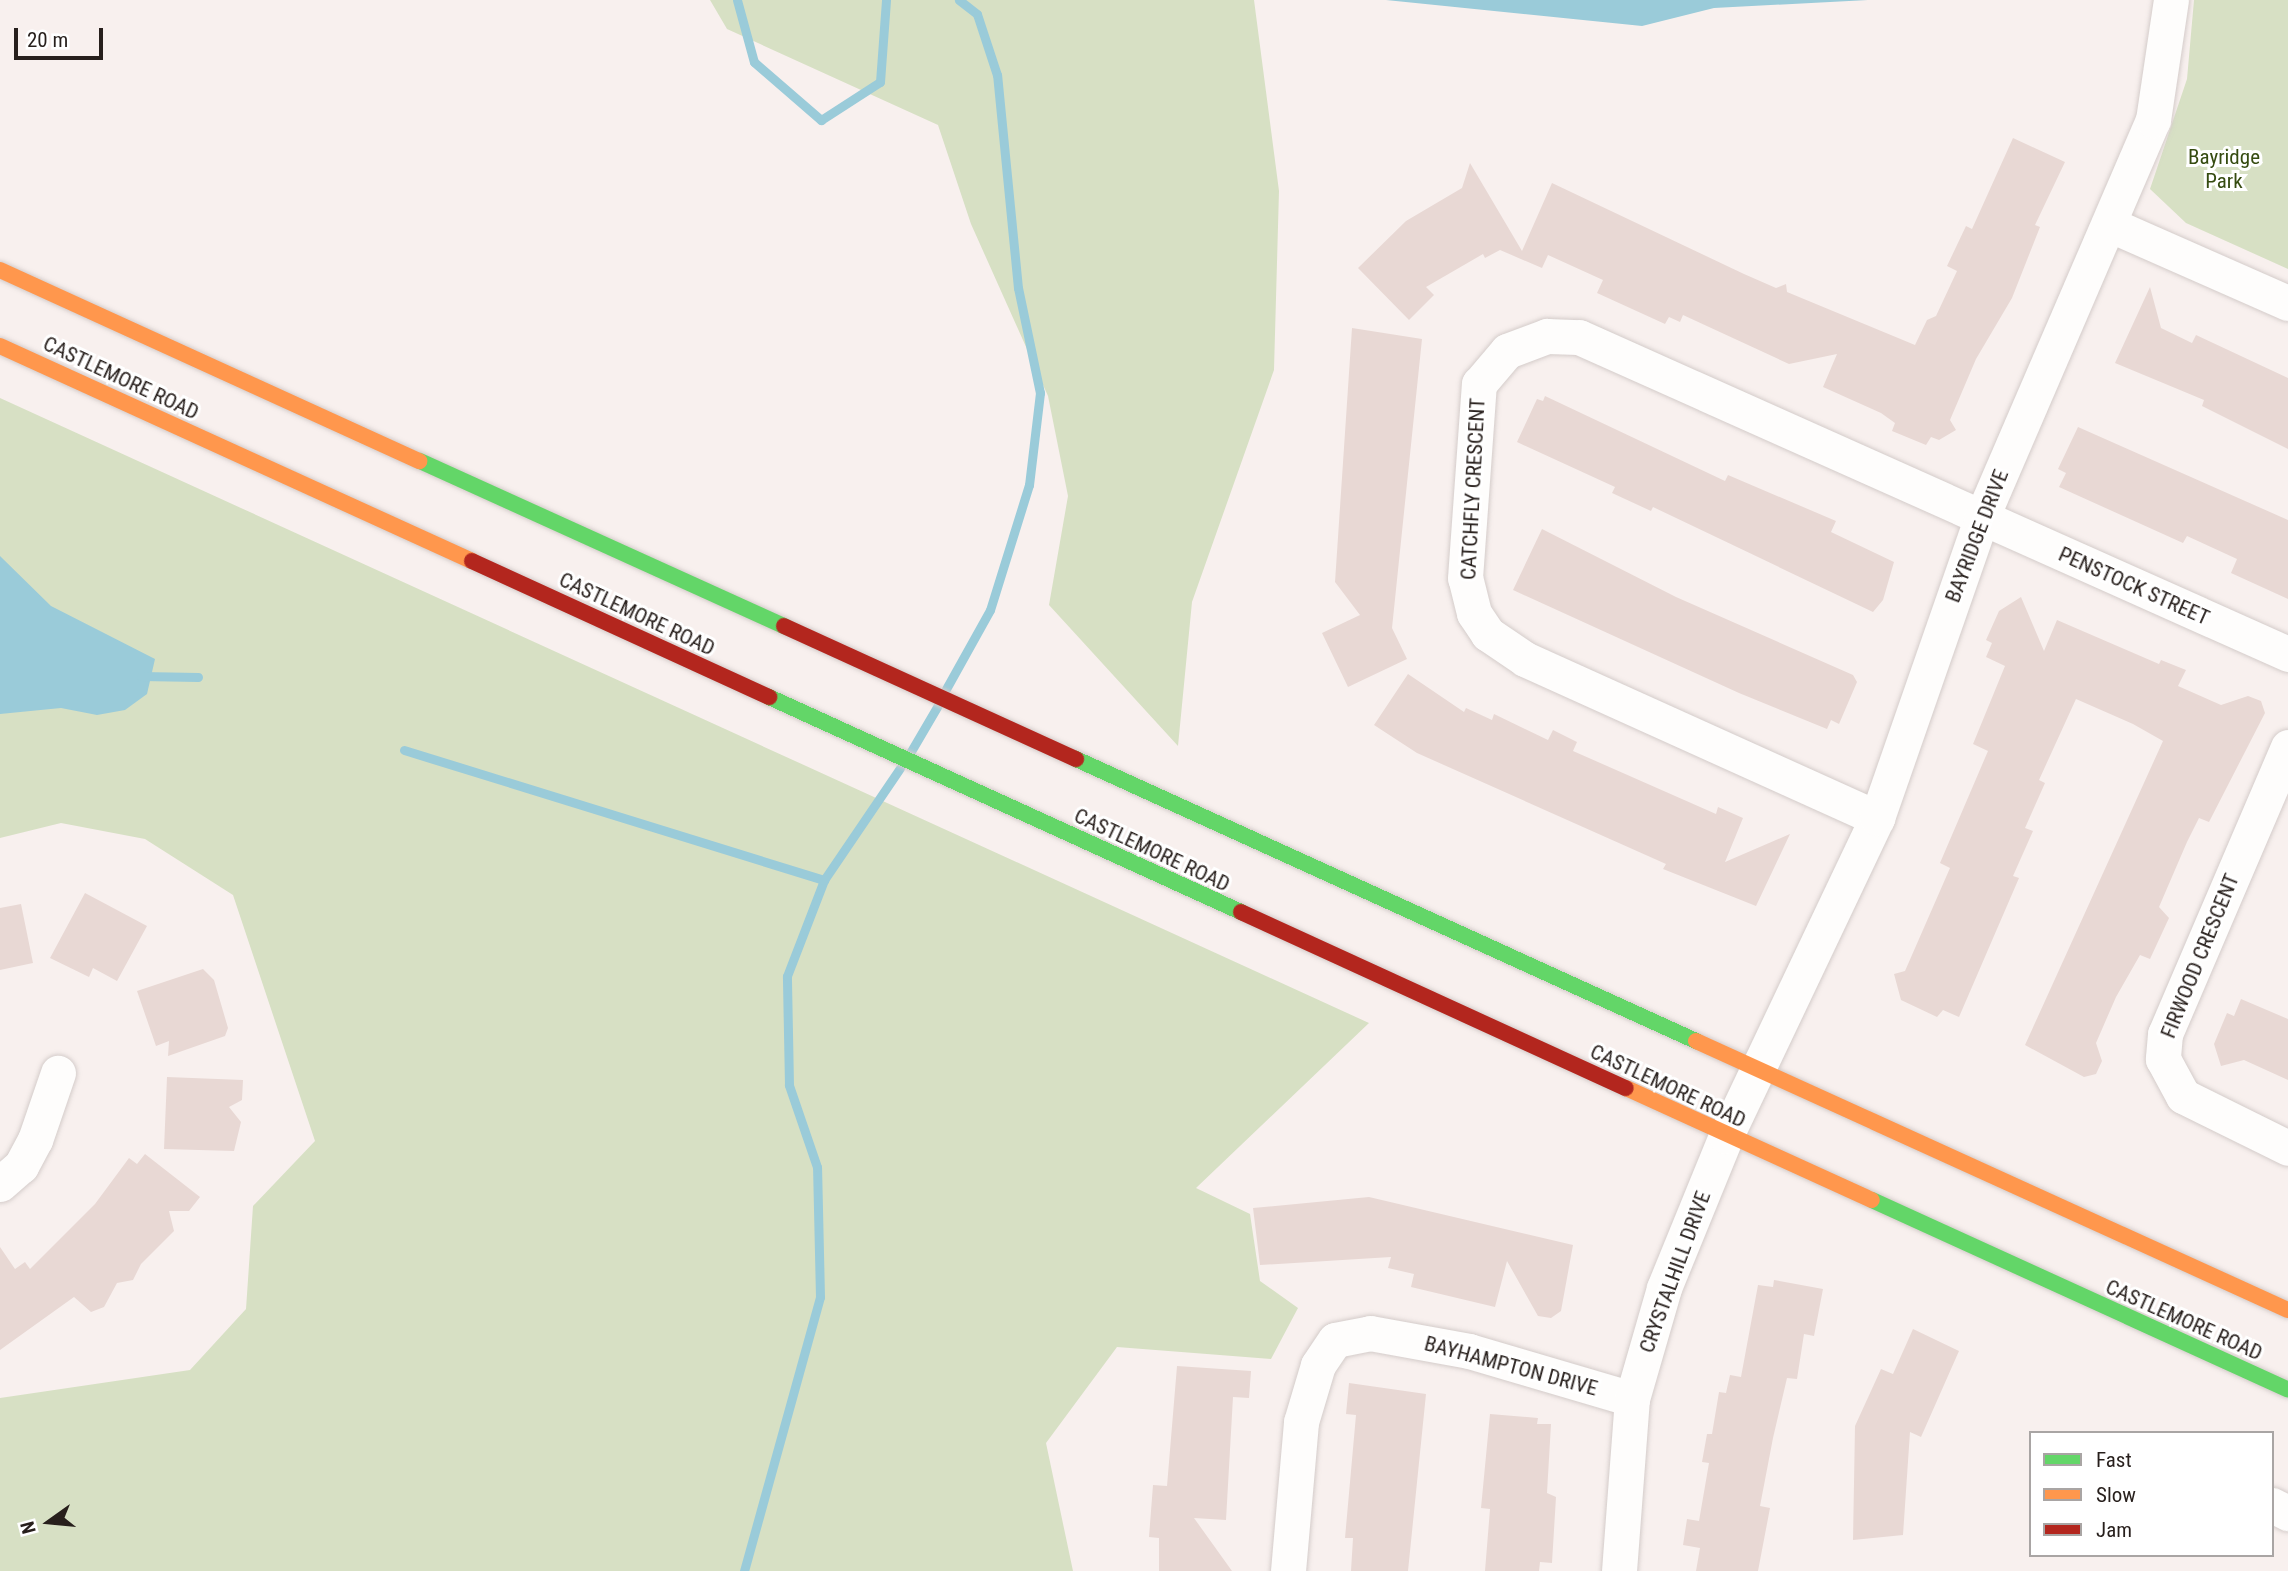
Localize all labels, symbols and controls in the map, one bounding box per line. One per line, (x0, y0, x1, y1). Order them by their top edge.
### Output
scale bar (18, 14, 107, 58)
text: 20 m (27, 28, 68, 52)
park label: Bayridge Park (2188, 144, 2260, 194)
street label: CASTLEMORE ROAD (39, 331, 203, 425)
street label: CATCHFLY CRESCENT (1456, 397, 1490, 581)
street label: BAYRIDGE DRIVE (1940, 466, 2014, 606)
street label: PENSTOCK STREET (2055, 541, 2213, 631)
street label: CASTLEMORE ROAD (555, 567, 719, 661)
street label: CASTLEMORE ROAD (1070, 803, 1234, 897)
street label: FIRWOOD CRESCENT (2156, 870, 2244, 1042)
street label: CASTLEMORE ROAD (1586, 1039, 1750, 1133)
street label: CRYSTALHILL DRIVE (1634, 1188, 1716, 1356)
street label: CASTLEMORE ROAD (2102, 1274, 2266, 1366)
street label: BAYHAMPTON DRIVE (1422, 1331, 1600, 1401)
legend (2029, 1431, 2274, 1557)
text: Fast (2096, 1448, 2132, 1472)
text: Slow (2096, 1483, 2136, 1507)
north arrow (14, 1487, 84, 1557)
text: Jam (2096, 1518, 2132, 1542)
text: N (16, 1519, 41, 1536)

